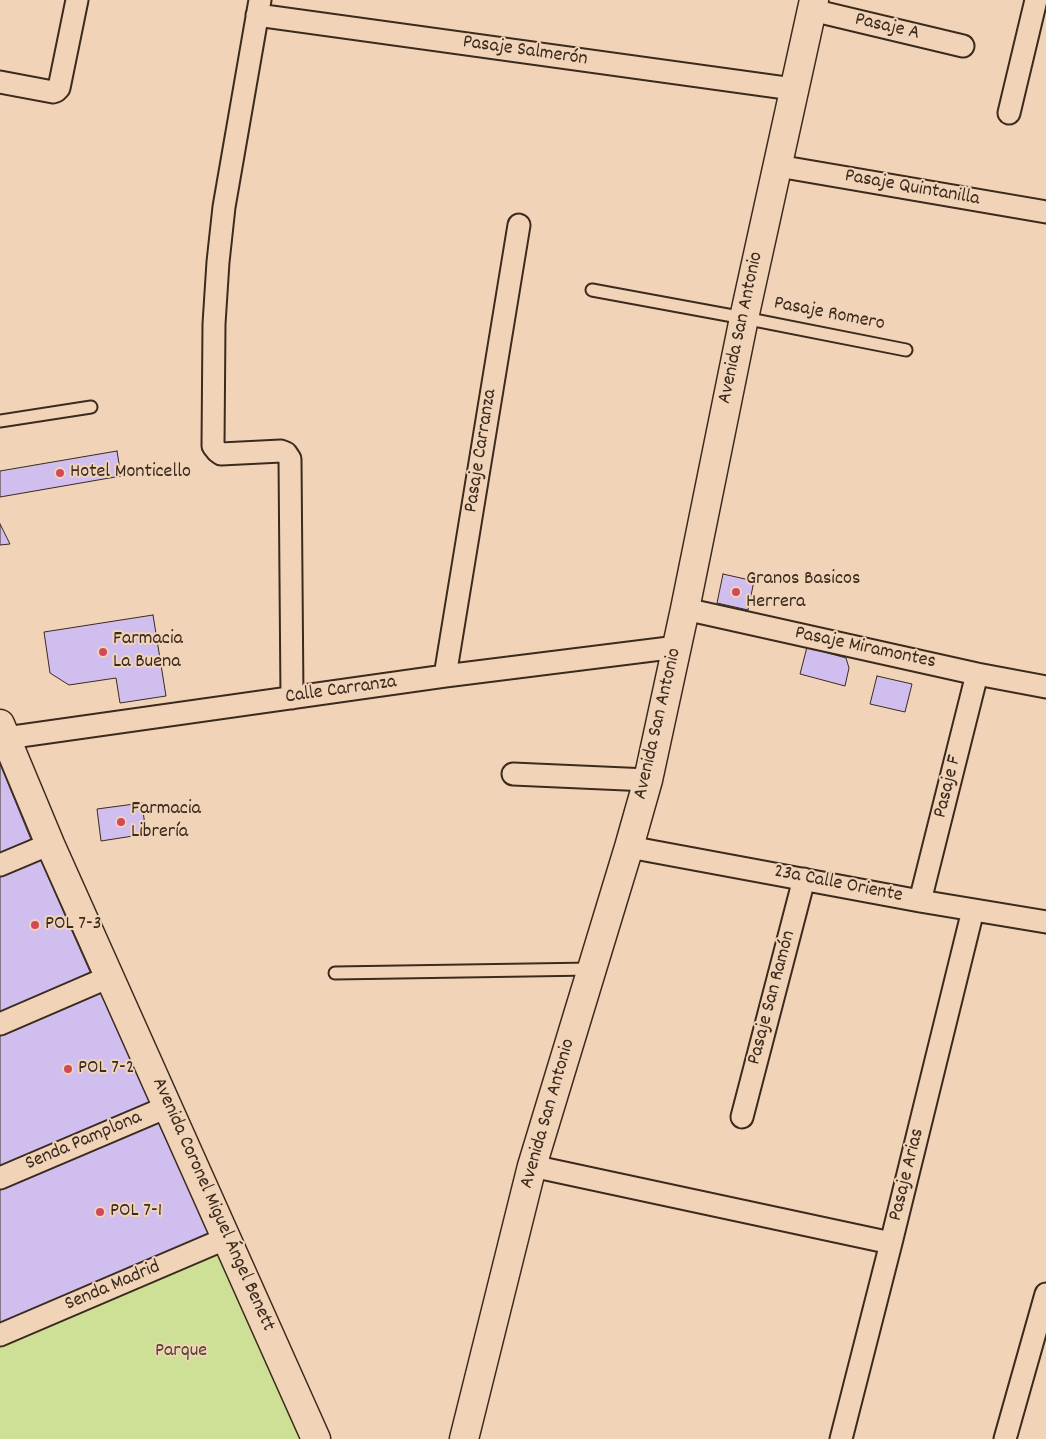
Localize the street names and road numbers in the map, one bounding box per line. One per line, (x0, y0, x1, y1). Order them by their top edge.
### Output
street label: Pasaje A (852, 9, 922, 47)
street label: Pasaje Salmerón (461, 31, 589, 73)
street label: Pasaje Quintanilla (843, 165, 981, 213)
street label: Avenida San Antonio (714, 250, 770, 406)
street label: Pasaje Romero (772, 292, 886, 338)
street label: Pasaje Carranza (460, 388, 504, 514)
street label: Pasaje Miramontes (792, 622, 938, 676)
street label: Avenida San Antonio (630, 646, 688, 802)
street label: Calle Carranza (284, 671, 398, 711)
street label: Pasaje F (930, 753, 968, 821)
street label: 23a Calle Oriente (772, 861, 904, 909)
street label: Pasaje San Ramón (744, 928, 802, 1068)
street label: Avenida San Antonio (516, 1036, 582, 1192)
street label: Avenida Coronel Miguel Ángel Benett (145, 1074, 279, 1336)
street label: Senda Pamplona (22, 1107, 146, 1177)
street label: Pasaje Arias (885, 1126, 931, 1224)
street label: Senda Madrid (62, 1256, 164, 1318)

